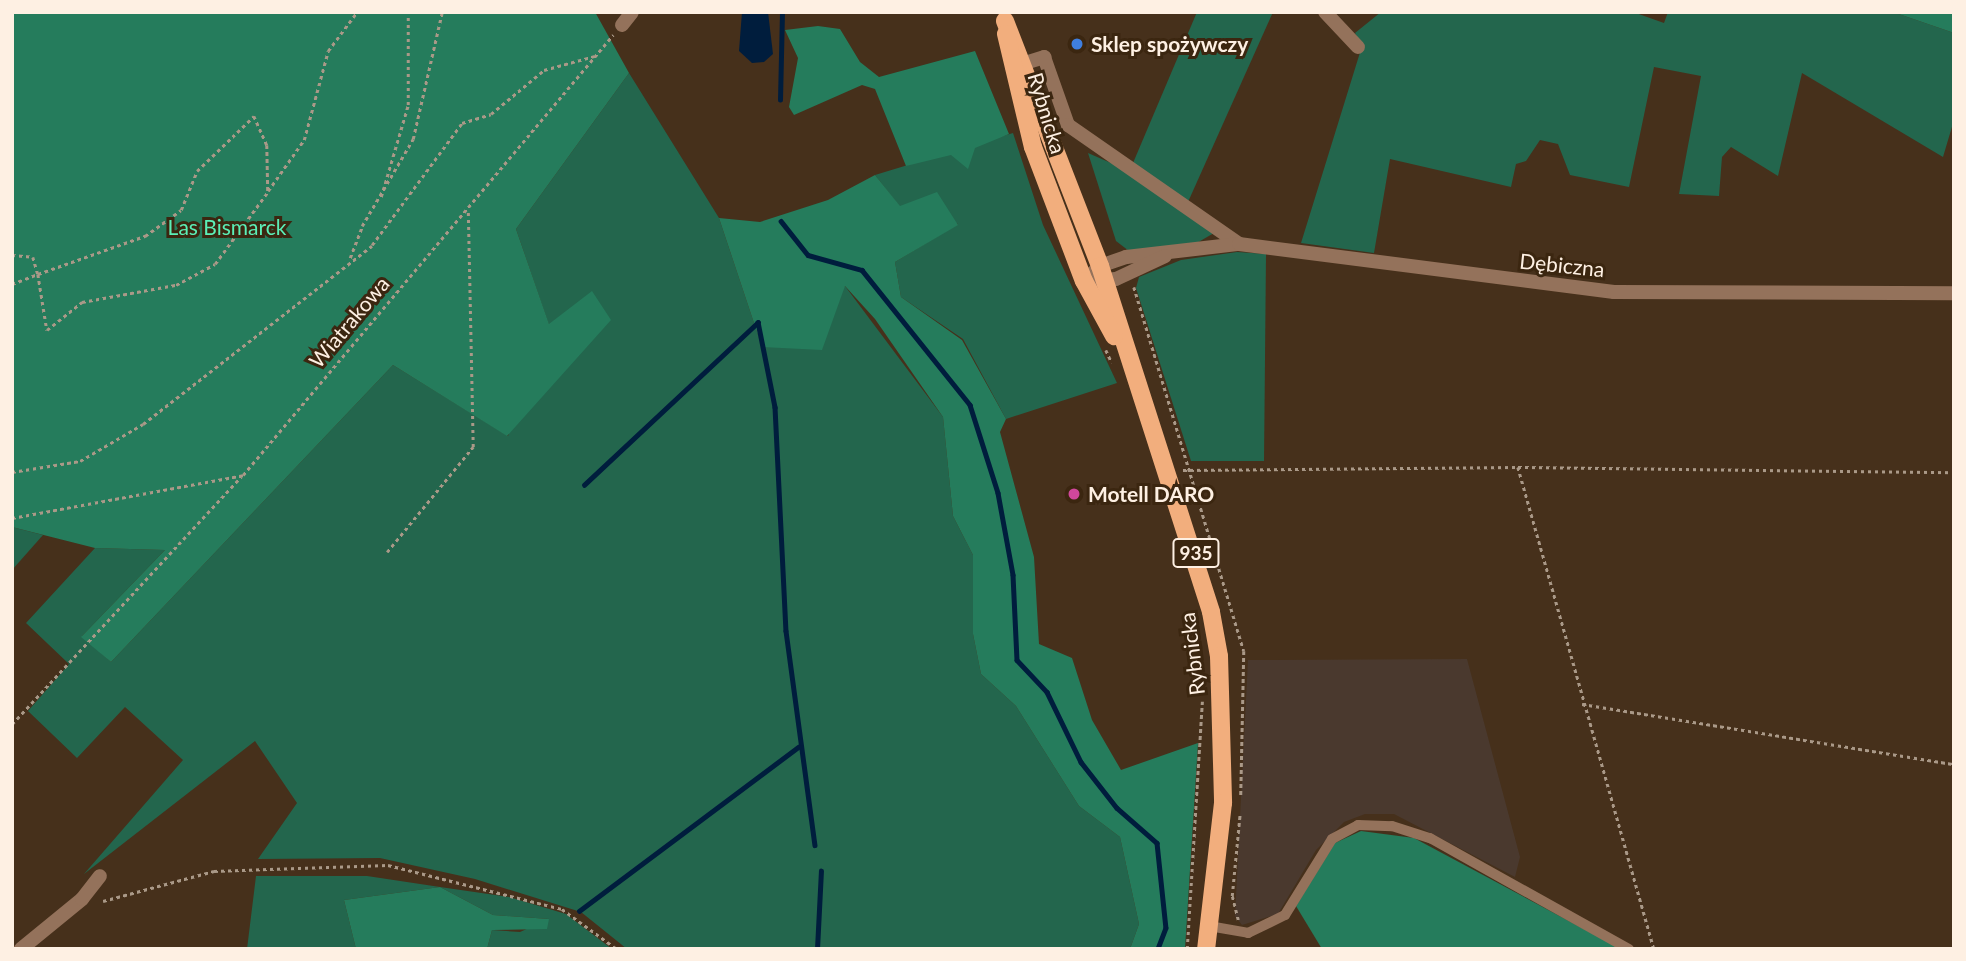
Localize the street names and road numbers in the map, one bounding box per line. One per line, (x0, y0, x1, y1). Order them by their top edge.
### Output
street label: Rybnicka (1023, 69, 1071, 157)
street label: Dębiczna (1518, 248, 1606, 282)
street label: Wiatrakowa (304, 271, 394, 373)
road number: 935 (1172, 538, 1220, 568)
street label: Rybnicka (1174, 611, 1210, 697)

